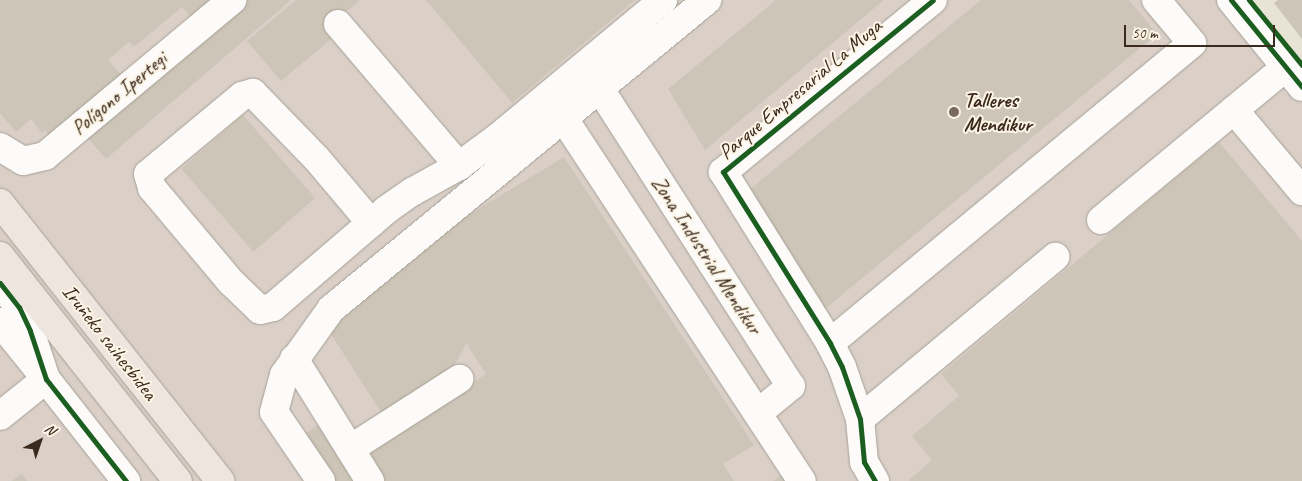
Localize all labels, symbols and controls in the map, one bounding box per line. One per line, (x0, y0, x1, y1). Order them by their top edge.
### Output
street label: Parque Empresarial La Muga (713, 13, 887, 165)
scale bar (1127, 15, 1278, 47)
text: 50 m (1132, 24, 1158, 43)
street label: Polígono Ipertegi (66, 46, 172, 140)
place label: Talleres Mendikur (964, 87, 1032, 137)
marker: Talleres Mendikur (948, 106, 960, 118)
street label: Zona Industrial Mendikur (646, 171, 768, 339)
street label: Iruñeko saihesbidea (57, 279, 163, 405)
north arrow (15, 416, 65, 466)
text: N (41, 420, 59, 439)

